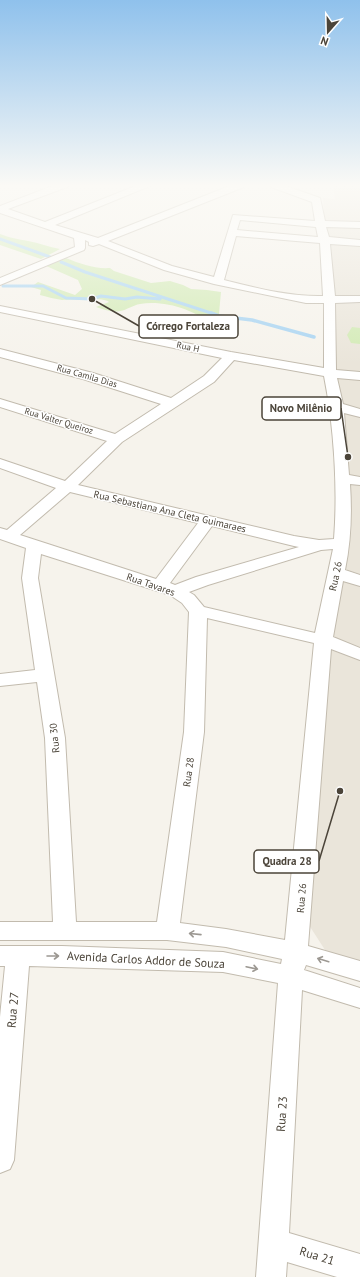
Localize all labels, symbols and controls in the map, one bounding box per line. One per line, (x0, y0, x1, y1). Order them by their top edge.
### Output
north arrow (308, 12, 348, 52)
text: N (319, 34, 330, 49)
callout: Córrego Fortaleza (139, 315, 238, 338)
text: Córrego Fortaleza (146, 319, 230, 333)
street label: Rua H (176, 339, 201, 354)
street label: Rua Camila Dias (56, 362, 119, 389)
callout: Novo Milênio (262, 397, 341, 420)
text: Novo Milênio (270, 401, 332, 415)
street label: Rua Valter Queiroz (23, 405, 95, 436)
street label: Rua Sebastiana Ana Cleta Guimaraes (92, 488, 247, 535)
street label: Rua 26 (326, 560, 345, 592)
street label: Rua Tavares (125, 570, 177, 599)
street label: Rua 30 (46, 722, 63, 753)
street label: Rua 28 (180, 756, 197, 788)
callout: Quadra 28 (254, 850, 319, 873)
text: Quadra 28 (262, 854, 312, 868)
street label: Rua 26 (294, 883, 309, 913)
one-way arrow (189, 931, 202, 938)
street label: Avenida Carlos Addor de Souza (67, 948, 225, 971)
one-way arrow (46, 952, 59, 960)
one-way arrow (316, 956, 329, 963)
one-way arrow (245, 965, 258, 973)
street label: Rua 27 (3, 992, 22, 1028)
street label: Rua 23 (273, 1096, 290, 1132)
street label: Rua 21 (298, 1243, 336, 1268)

